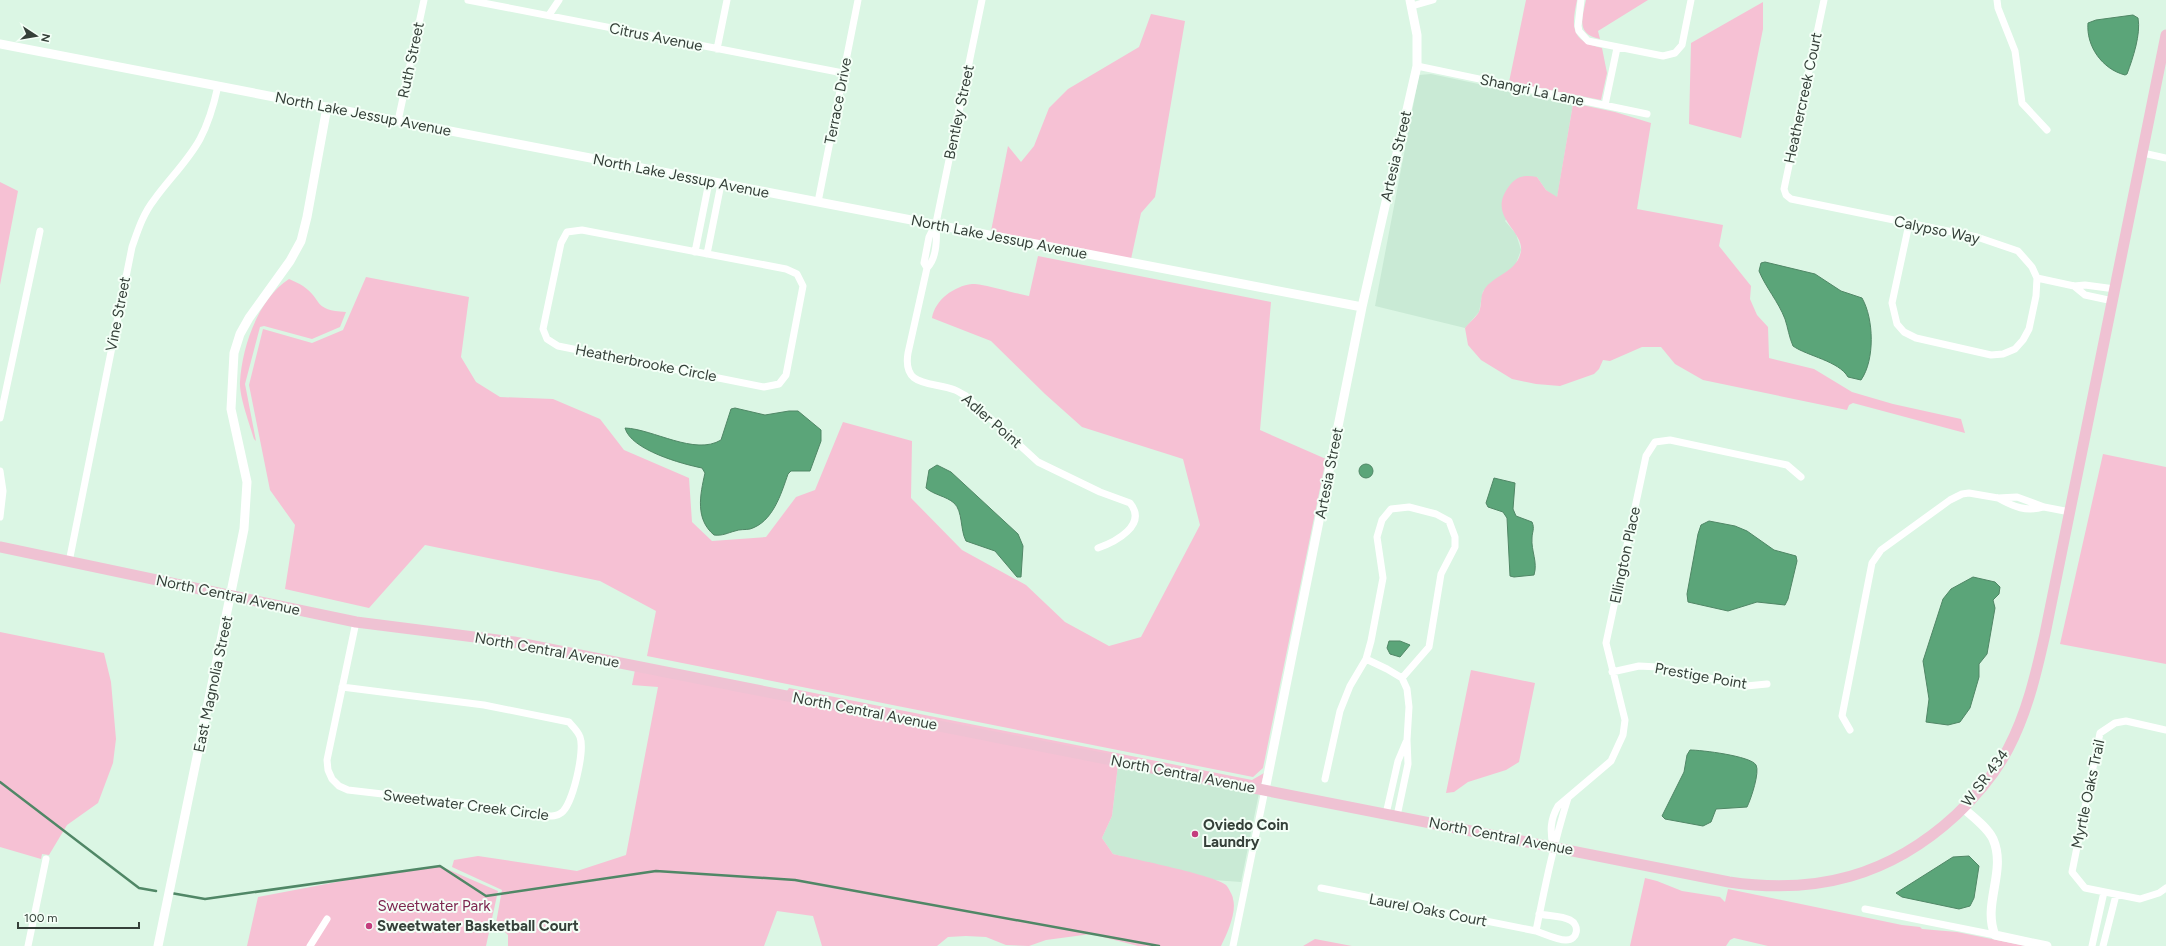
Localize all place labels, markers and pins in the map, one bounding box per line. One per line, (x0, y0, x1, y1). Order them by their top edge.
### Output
place label: Oviedo Coin Laundry (1203, 816, 1289, 851)
marker: Oviedo Coin Laundry (1190, 829, 1200, 839)
place label: Sweetwater Basketball Court (377, 917, 579, 935)
marker: Sweetwater Basketball Court (364, 921, 374, 931)

